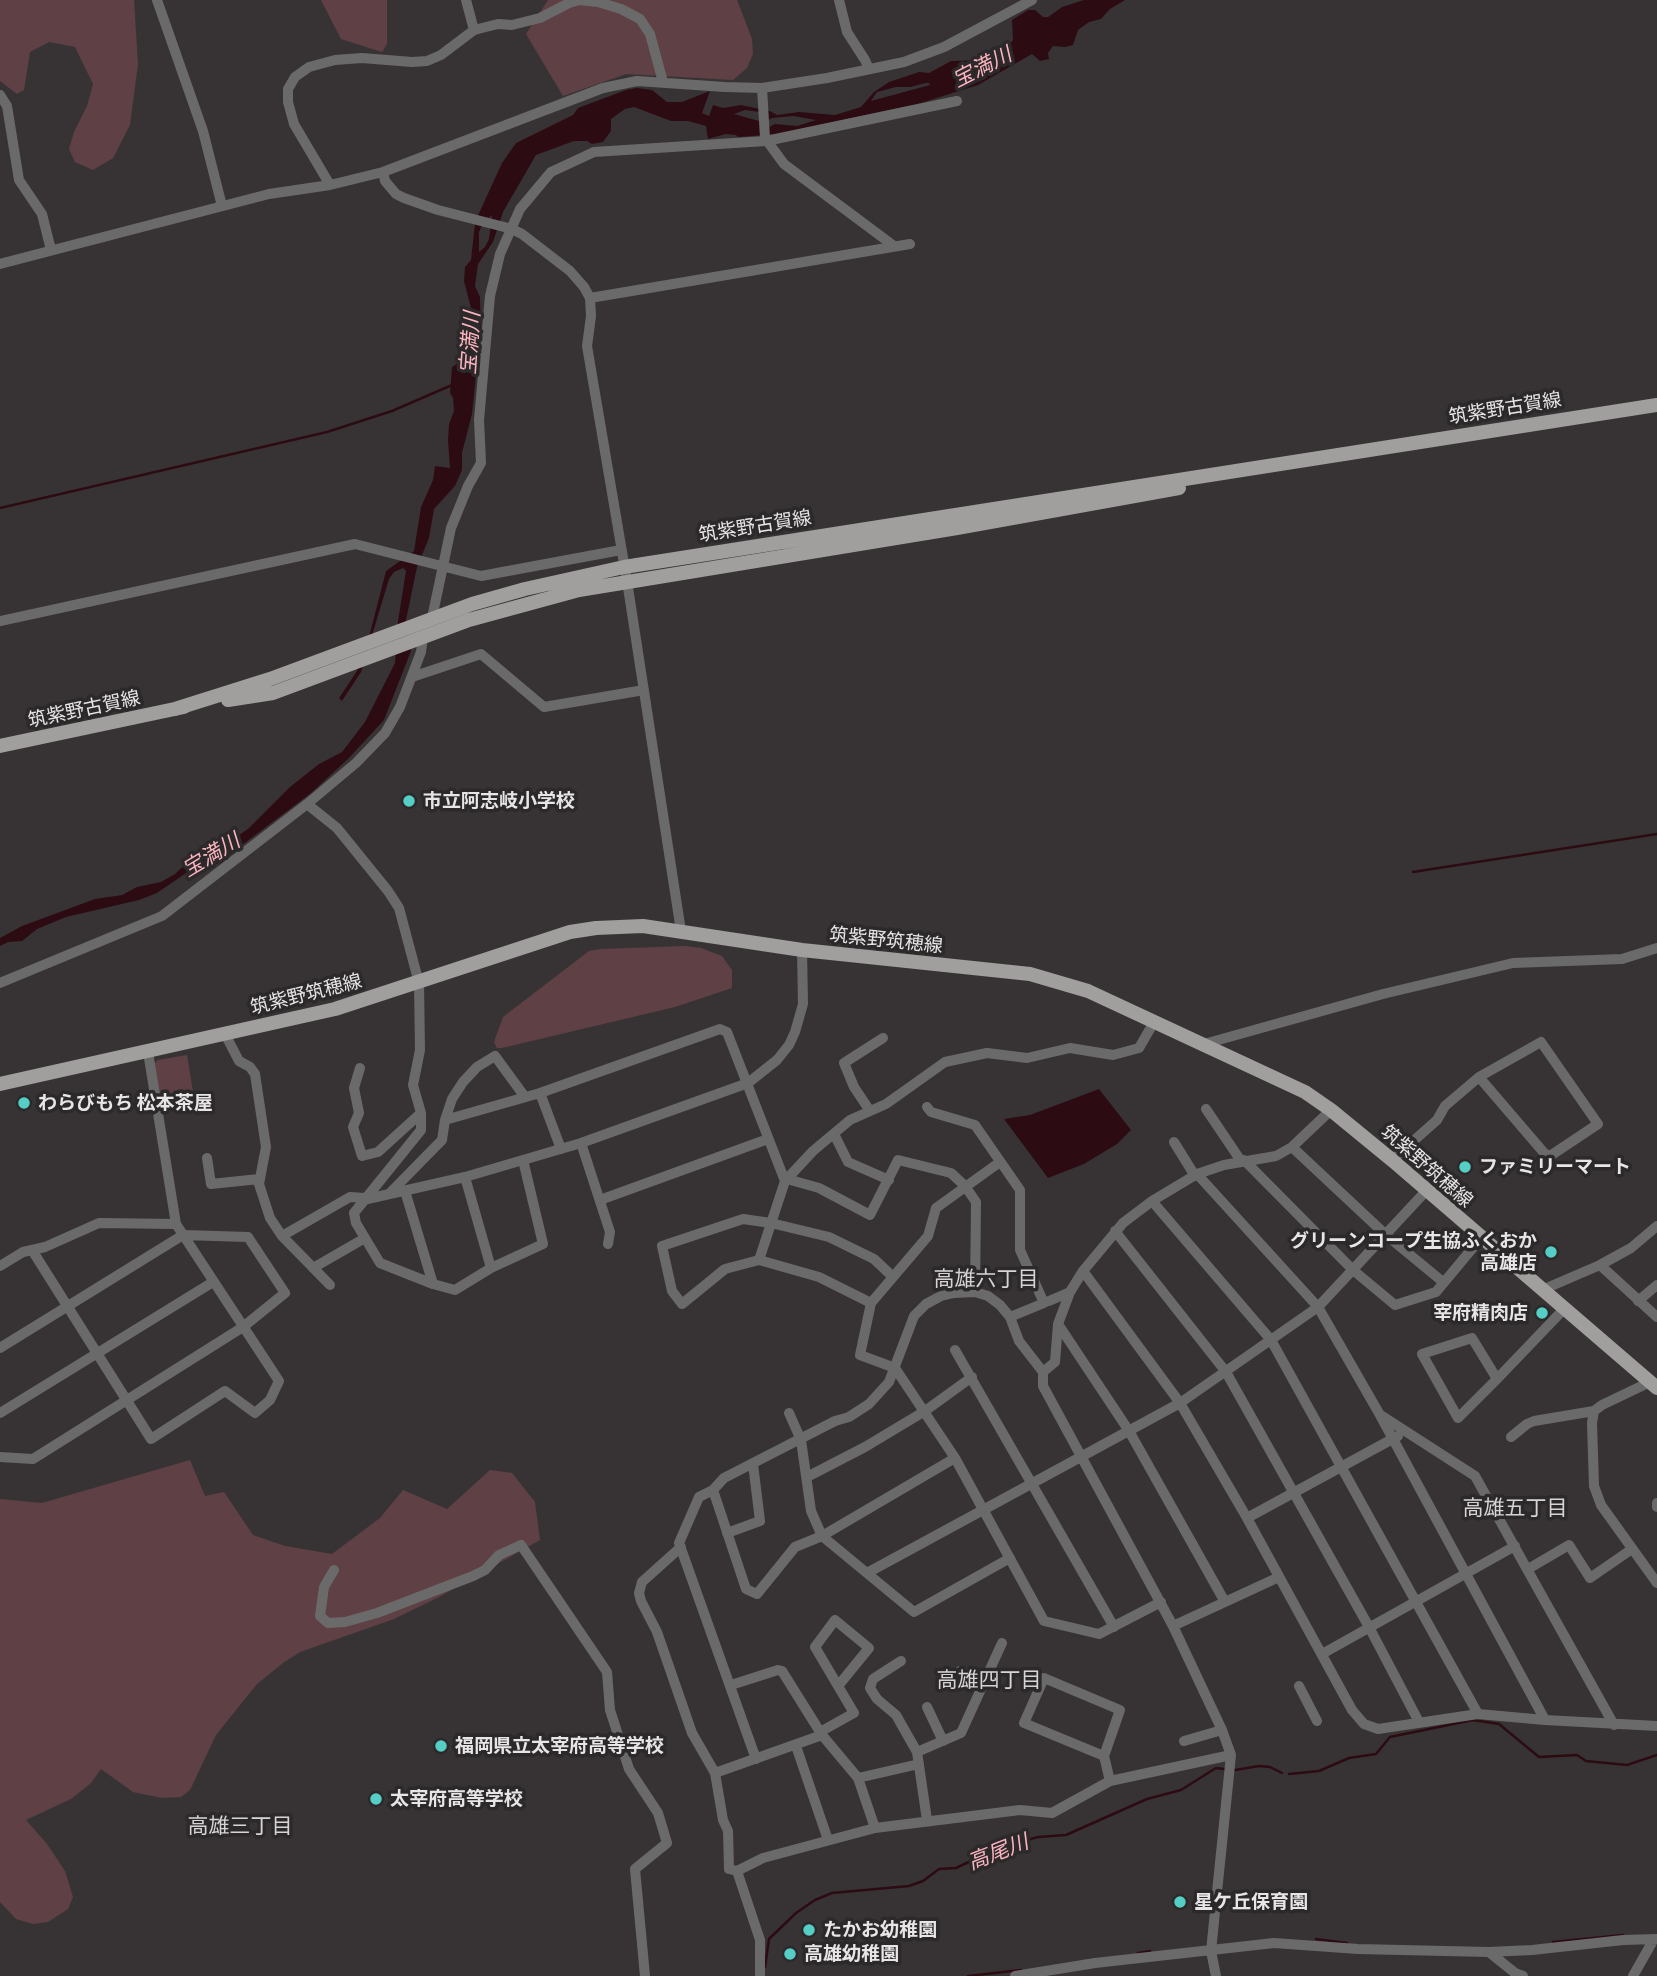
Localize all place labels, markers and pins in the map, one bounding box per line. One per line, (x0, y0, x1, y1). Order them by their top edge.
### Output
place label: 市立阿志岐小学校 (423, 790, 575, 812)
marker: 市立阿志岐小学校 (401, 793, 417, 809)
place label: わらびもち 松本茶屋 (38, 1092, 213, 1114)
marker: わらびもち 松本茶屋 (16, 1095, 32, 1111)
place label: ファミリーマート (1479, 1156, 1631, 1178)
marker: ファミリーマート (1457, 1159, 1473, 1175)
place label: グリーンコープ生協ふくおか 高雄店 (1290, 1230, 1537, 1274)
marker: グリーンコープ生協ふくおか 高雄店 (1543, 1244, 1559, 1260)
place label: 宰府精肉店 (1433, 1302, 1528, 1324)
marker: 宰府精肉店 (1534, 1305, 1550, 1321)
place label: 福岡県立太宰府高等学校 (455, 1735, 664, 1757)
marker: 福岡県立太宰府高等学校 (433, 1738, 449, 1754)
place label: 太宰府高等学校 (390, 1788, 523, 1810)
marker: 太宰府高等学校 (368, 1791, 384, 1807)
place label: 星ケ丘保育園 (1194, 1891, 1308, 1913)
marker: 星ケ丘保育園 (1172, 1894, 1188, 1910)
place label: たかお幼稚園 (823, 1919, 937, 1941)
marker: たかお幼稚園 (801, 1922, 817, 1938)
place label: 高雄幼稚園 (804, 1943, 899, 1965)
marker: 高雄幼稚園 (782, 1946, 798, 1962)

